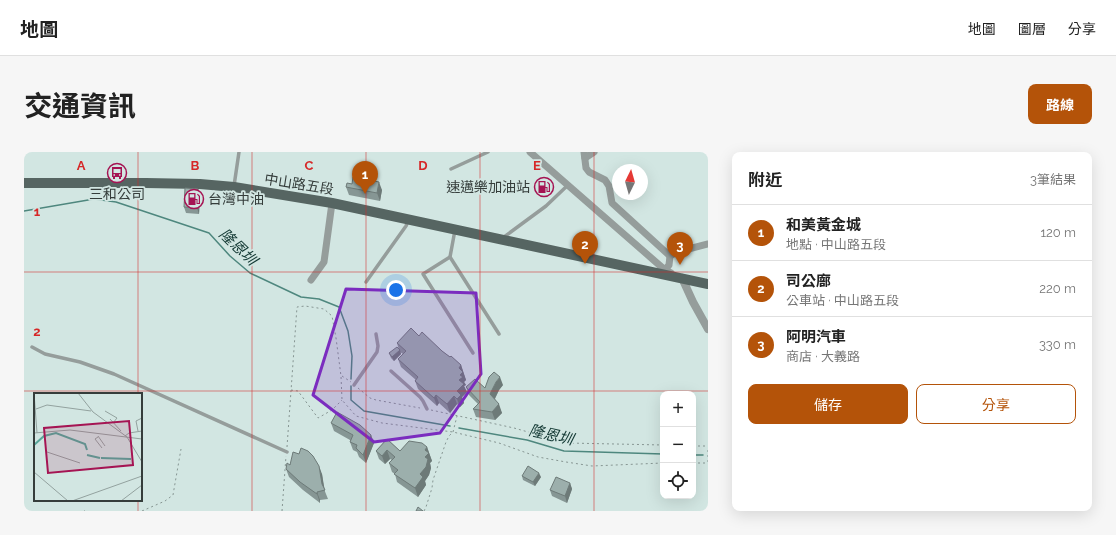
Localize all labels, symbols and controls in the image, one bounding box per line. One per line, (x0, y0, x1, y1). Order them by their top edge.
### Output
text: 地圖 (20, 18, 58, 40)
text: 地圖 (968, 21, 996, 37)
text: 圖層 (1018, 21, 1046, 37)
text: 分享 (1068, 21, 1096, 37)
button: 路線 (1028, 84, 1092, 124)
text: 交通資訊 (24, 90, 136, 123)
text: A (77, 158, 86, 173)
text: B (191, 158, 200, 173)
text: C (305, 158, 314, 173)
text: D (418, 158, 428, 173)
text: E (533, 158, 541, 173)
pin: 1 (352, 161, 378, 194)
bus stop icon: 三和公司 (106, 162, 128, 184)
north arrow (612, 164, 648, 200)
text: 附近 (748, 170, 782, 190)
street label: 中山路五段 (263, 171, 335, 197)
text: 3筆結果 (1030, 172, 1076, 187)
fuel station icon: 速邁樂加油站 (533, 176, 555, 198)
place label: 速邁樂加油站 (446, 179, 530, 195)
place label: 三和公司 (89, 186, 145, 202)
fuel station icon: 台灣中油 (183, 188, 205, 210)
place label: 台灣中油 (208, 191, 264, 207)
text: 1 (34, 204, 41, 219)
text: 和美黃金城 (786, 216, 861, 234)
water label: 隆恩圳 (216, 225, 262, 270)
text: 1 (758, 225, 764, 240)
text: 120 m (1040, 225, 1076, 240)
pin: 2 (572, 231, 598, 264)
pin: 3 (667, 232, 693, 265)
text: 地點 · 中山路五段 (786, 237, 886, 252)
text: 司公廍 (786, 272, 831, 290)
your location (386, 280, 406, 300)
text: 2 (757, 281, 765, 296)
text: 220 m (1039, 281, 1076, 296)
text: 公車站 · 中山路五段 (786, 293, 899, 308)
text: 2 (33, 324, 41, 339)
text: 阿明汽車 (786, 328, 846, 346)
text: 3 (757, 337, 765, 352)
text: 330 m (1039, 337, 1076, 352)
text: 商店 · 大義路 (786, 349, 860, 364)
button: 儲存 (748, 384, 908, 424)
button: 分享 (916, 384, 1076, 424)
map controls (660, 391, 696, 499)
button: + (660, 391, 696, 427)
inset map (34, 393, 142, 501)
water label: 隆恩圳 (527, 421, 577, 449)
button: − (660, 427, 696, 463)
button: locate (660, 463, 696, 499)

